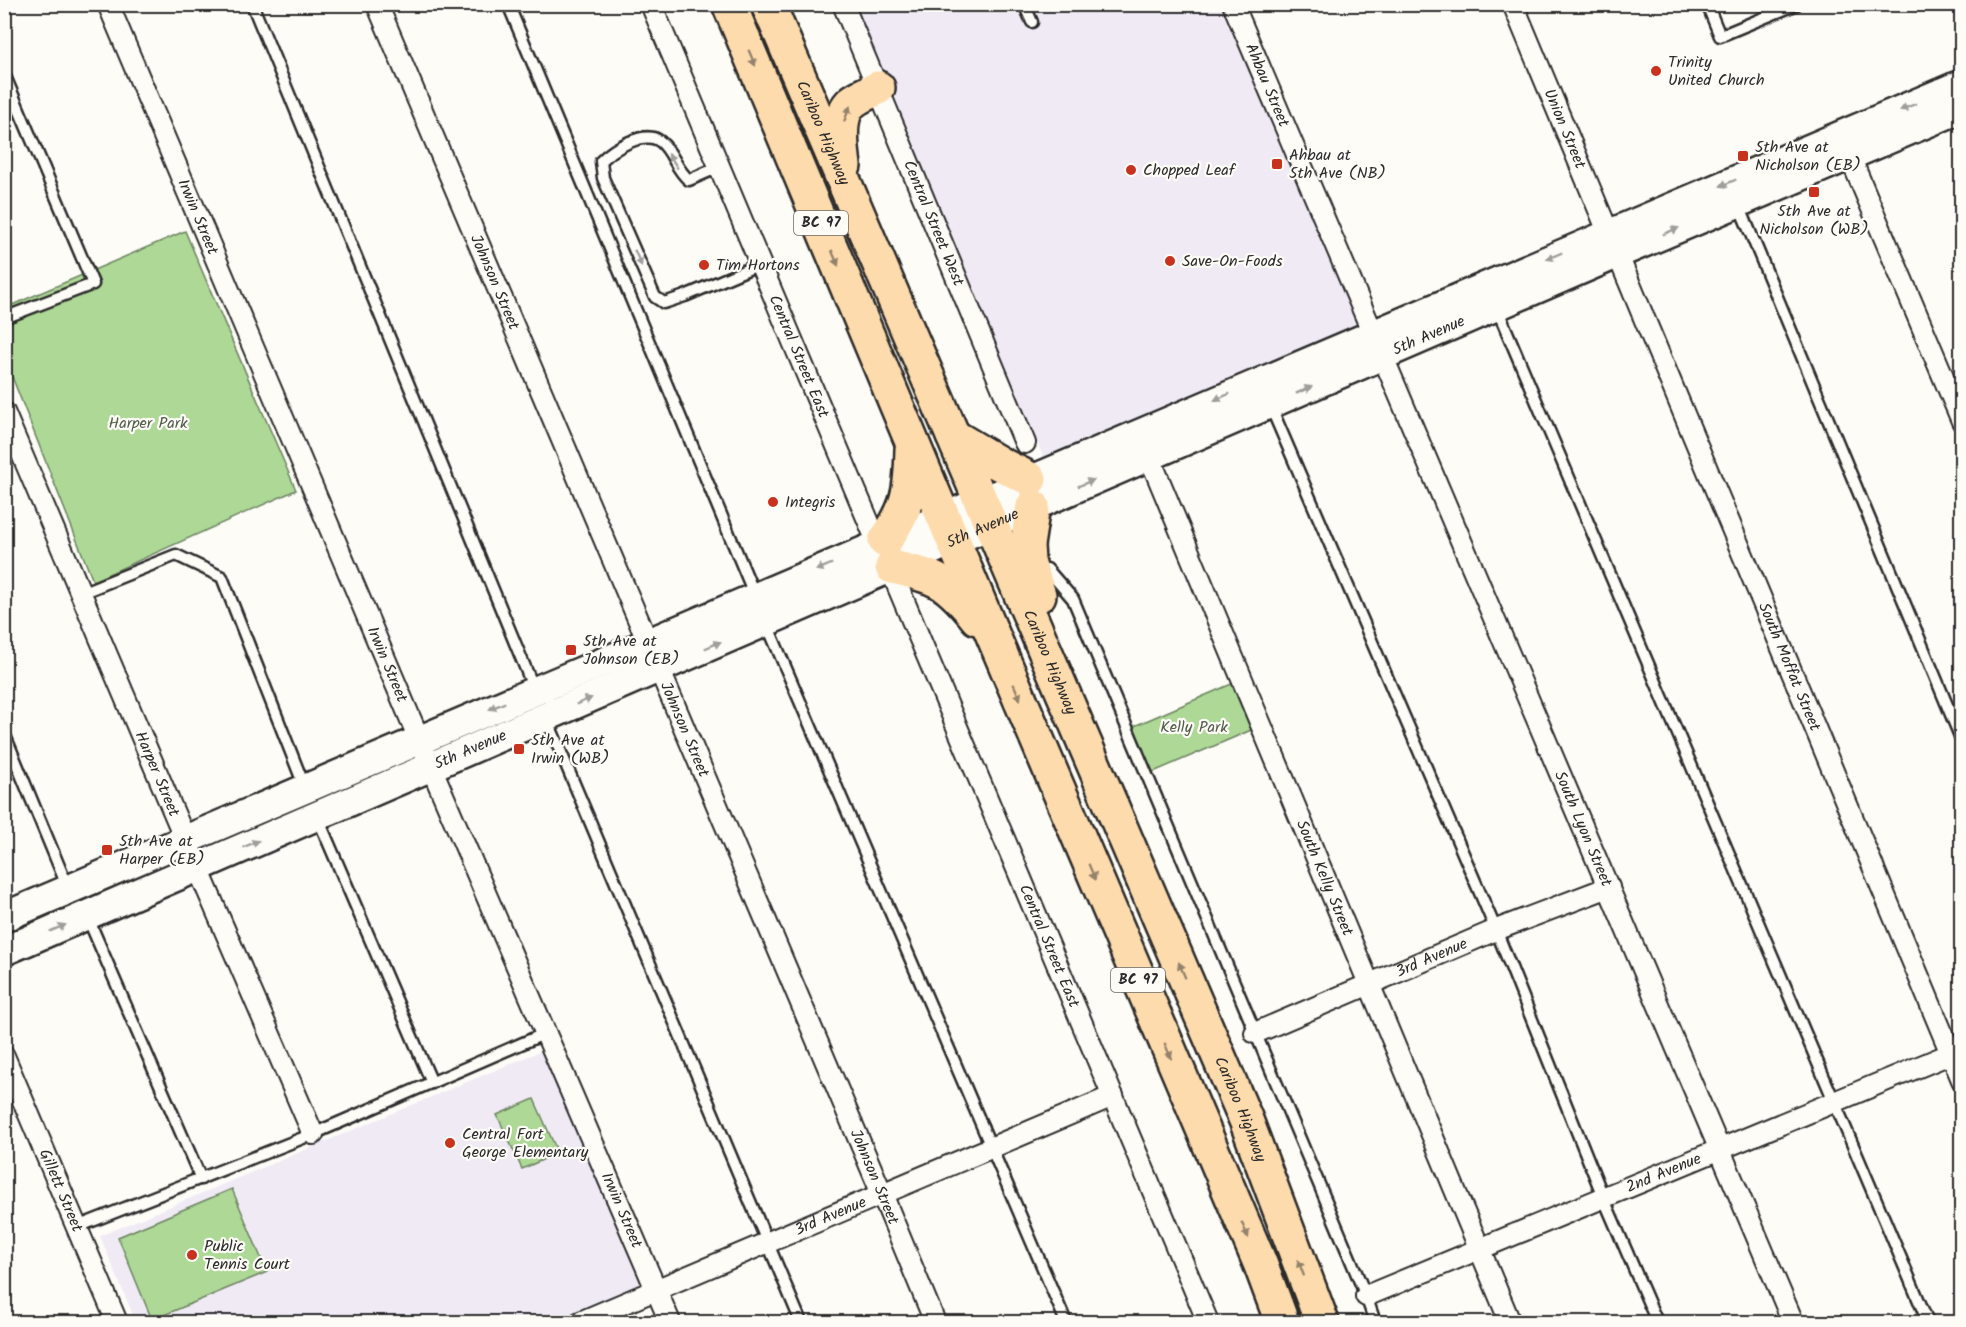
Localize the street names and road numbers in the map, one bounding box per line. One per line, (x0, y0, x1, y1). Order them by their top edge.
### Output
street label: Ahbau Street (1239, 39, 1297, 132)
street label: Cariboo Highway (790, 76, 857, 190)
street label: Union Street (1537, 85, 1593, 173)
street label: Central Street West (896, 156, 971, 291)
street label: Irwin Street (171, 175, 226, 259)
road number: BC 97 (794, 211, 848, 235)
street label: Johnson Street (464, 230, 527, 334)
street label: Central Street East (762, 291, 836, 422)
street label: 5th Avenue (1388, 309, 1469, 362)
street label: 5th Avenue (942, 501, 1023, 555)
street label: South Moffat Street (1752, 598, 1828, 736)
street label: Cariboo Highway (1016, 606, 1084, 719)
street label: Irwin Street (360, 622, 415, 707)
street label: Johnson Street (653, 678, 716, 782)
street label: 5th Avenue (430, 723, 511, 776)
street label: Harper Street (128, 727, 187, 821)
street label: South Lyon Street (1548, 767, 1619, 891)
street label: South Kelly Street (1290, 816, 1360, 940)
street label: Central Street East (1012, 880, 1087, 1012)
street label: 3rd Avenue (1392, 931, 1471, 984)
road number: BC 97 (1111, 968, 1165, 992)
street label: Cariboo Highway (1208, 1052, 1273, 1166)
street label: Johnson Street (843, 1125, 906, 1229)
street label: Gillett Street (32, 1145, 90, 1237)
street label: 2nd Avenue (1622, 1146, 1705, 1199)
street label: Irwin Street (594, 1168, 650, 1253)
street label: 3rd Avenue (791, 1189, 870, 1242)

